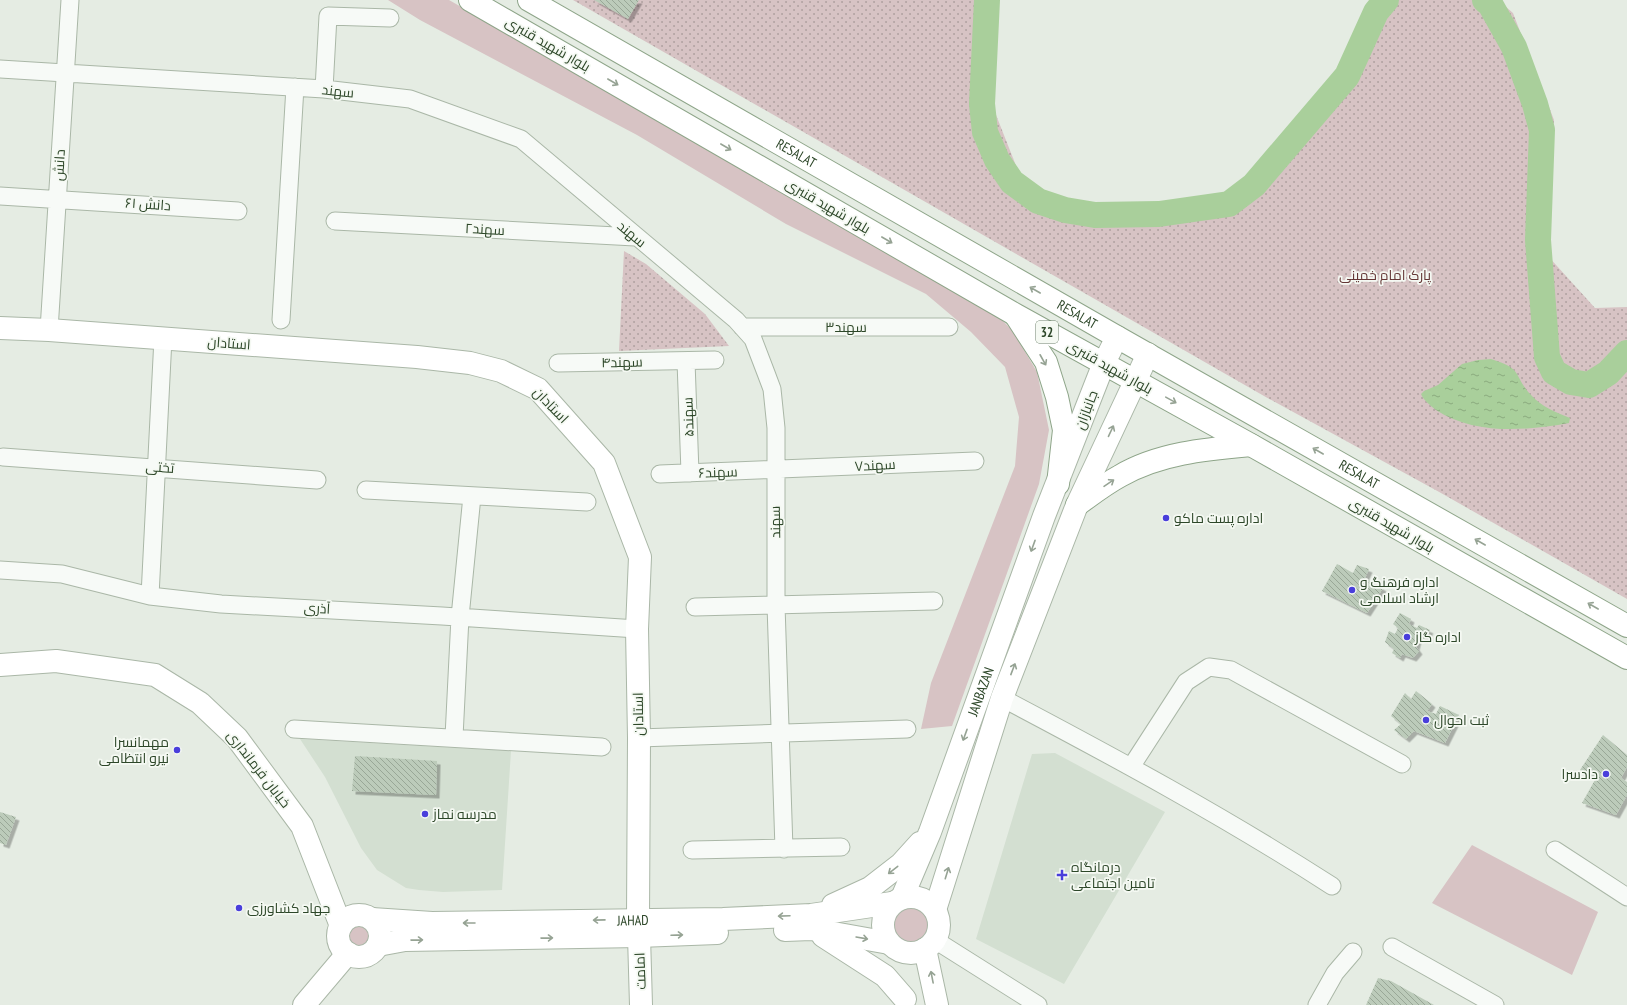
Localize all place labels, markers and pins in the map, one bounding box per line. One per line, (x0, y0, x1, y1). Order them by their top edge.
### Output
place label: اداره پست ماکو (1174, 509, 1263, 528)
marker: اداره پست ماکو (1161, 513, 1171, 523)
place label: اداره فرهنگ و ارشاد اسلامی (1360, 573, 1439, 607)
marker: اداره فرهنگ و ارشاد اسلامی (1347, 585, 1357, 595)
place label: اداره گاز (1414, 628, 1461, 646)
marker: اداره گاز (1402, 632, 1412, 642)
place label: ثبت احوال (1434, 711, 1489, 729)
marker: ثبت احوال (1421, 715, 1431, 725)
place label: مهمانسرا نیرو انتظامی (99, 733, 169, 767)
marker: مهمانسرا نیرو انتظامی (172, 745, 182, 755)
place label: دادسرا (1561, 765, 1598, 783)
marker: دادسرا (1601, 769, 1611, 779)
place label: مدرسه نماز (432, 805, 497, 823)
marker: مدرسه نماز (420, 809, 430, 819)
place label: درمانگاه تامین اجتماعی (1071, 858, 1155, 892)
marker: درمانگاه تامین اجتماعی (1056, 869, 1068, 881)
place label: جهاد کشاورزی (247, 899, 330, 917)
marker: جهاد کشاورزی (234, 903, 244, 913)

